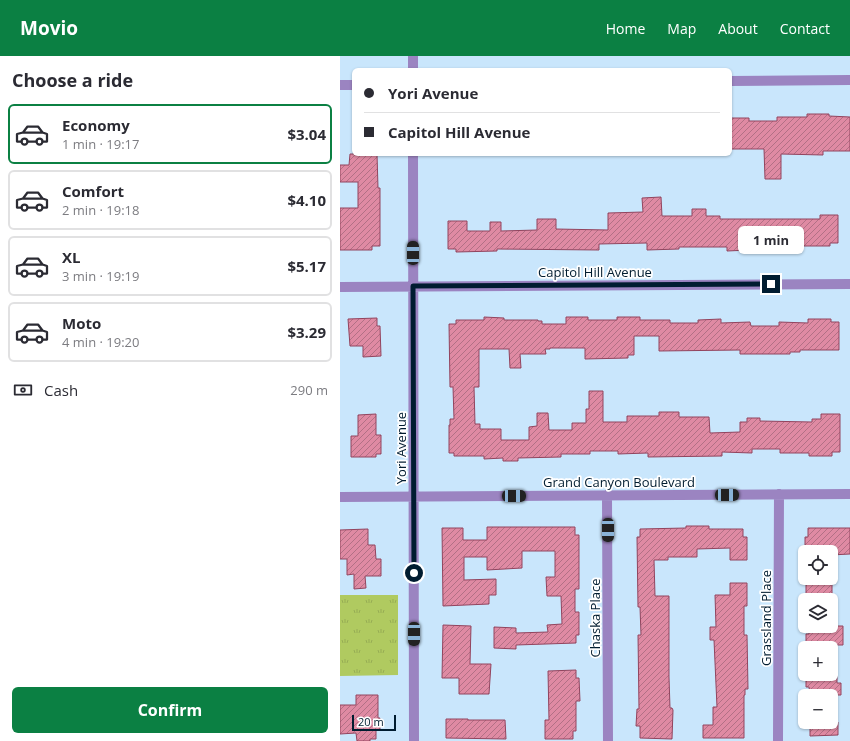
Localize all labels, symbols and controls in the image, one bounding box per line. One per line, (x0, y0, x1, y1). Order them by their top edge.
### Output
text: Movio (20, 15, 78, 41)
text: Home (606, 19, 645, 38)
text: Map (667, 19, 696, 38)
text: About (718, 19, 758, 38)
text: Contact (780, 19, 830, 38)
text: Choose a ride (12, 68, 133, 92)
text: Yori Avenue (388, 83, 478, 103)
text: Economy (62, 115, 130, 135)
icon: car (14, 116, 50, 152)
text: Capitol Hill Avenue (388, 122, 530, 142)
text: $3.04 (287, 124, 326, 144)
text: 1 min · 19:17 (62, 135, 139, 153)
text: Comfort (62, 181, 124, 201)
icon: car (14, 182, 50, 218)
text: $4.10 (287, 190, 326, 210)
text: 2 min · 19:18 (62, 201, 139, 219)
callout: 1 min (738, 226, 804, 254)
text: 1 min (753, 231, 789, 249)
car (407, 241, 419, 265)
text: XL (62, 247, 80, 267)
icon: car (14, 248, 50, 284)
text: $5.17 (287, 256, 326, 276)
street label: Capitol Hill Avenue (538, 263, 652, 281)
text: 3 min · 19:19 (62, 267, 139, 285)
route end (762, 275, 780, 293)
text: Moto (62, 313, 101, 333)
icon: car (14, 314, 50, 350)
text: $3.29 (287, 322, 326, 342)
text: 4 min · 19:20 (62, 333, 139, 351)
icon: cash (12, 379, 34, 401)
text: Cash (44, 380, 78, 400)
text: 290 m (290, 381, 328, 399)
street label: Yori Avenue (392, 412, 410, 484)
street label: Grand Canyon Boulevard (543, 473, 695, 491)
car (715, 489, 739, 501)
car (502, 490, 526, 502)
car (602, 518, 614, 542)
map controls (798, 545, 838, 729)
button: locate (798, 545, 838, 585)
route start (405, 564, 423, 582)
street label: Grassland Place (757, 570, 775, 666)
street label: Chaska Place (586, 579, 604, 657)
button: layers (798, 593, 838, 633)
car (408, 622, 420, 646)
button: + (798, 641, 838, 681)
button: Confirm (12, 687, 328, 733)
button: − (798, 689, 838, 729)
scale bar (352, 713, 396, 732)
text: 20 m (358, 714, 384, 729)

